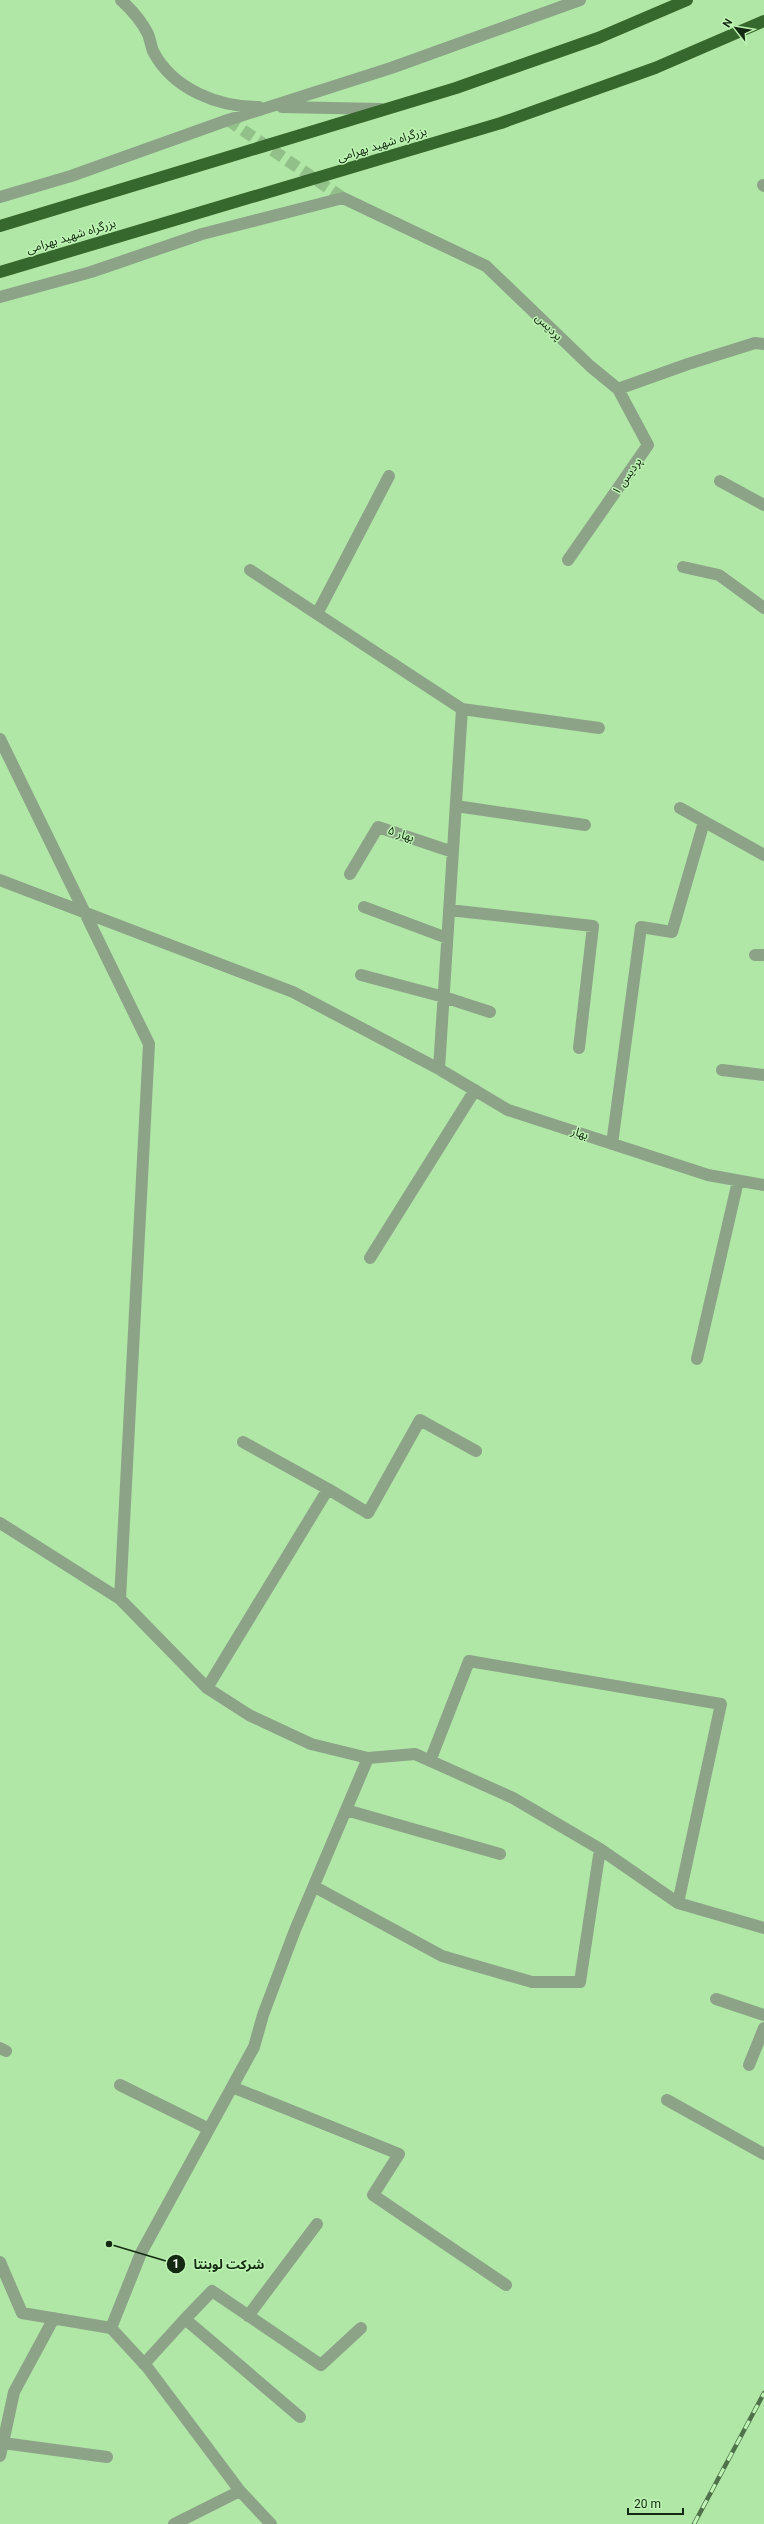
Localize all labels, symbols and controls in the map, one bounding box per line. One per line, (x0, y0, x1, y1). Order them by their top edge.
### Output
north arrow (716, 8, 756, 48)
text: N (720, 16, 736, 30)
street label: بزرگراه شهید بهرامی (335, 124, 429, 164)
street label: بزرگراه شهید بهرامی (24, 216, 118, 256)
street label: پرديس (532, 311, 566, 344)
street label: پرديس ۱ (609, 455, 646, 498)
street label: بهار ۵ (386, 823, 416, 845)
street label: بهار (569, 1123, 590, 1142)
callout: شرکت لوبنتا (166, 2252, 273, 2277)
text: 1 (173, 2257, 179, 2271)
text: شرکت لوبنتا (194, 2257, 264, 2272)
scale bar (628, 2490, 683, 2516)
text: 20 m (634, 2497, 661, 2511)

